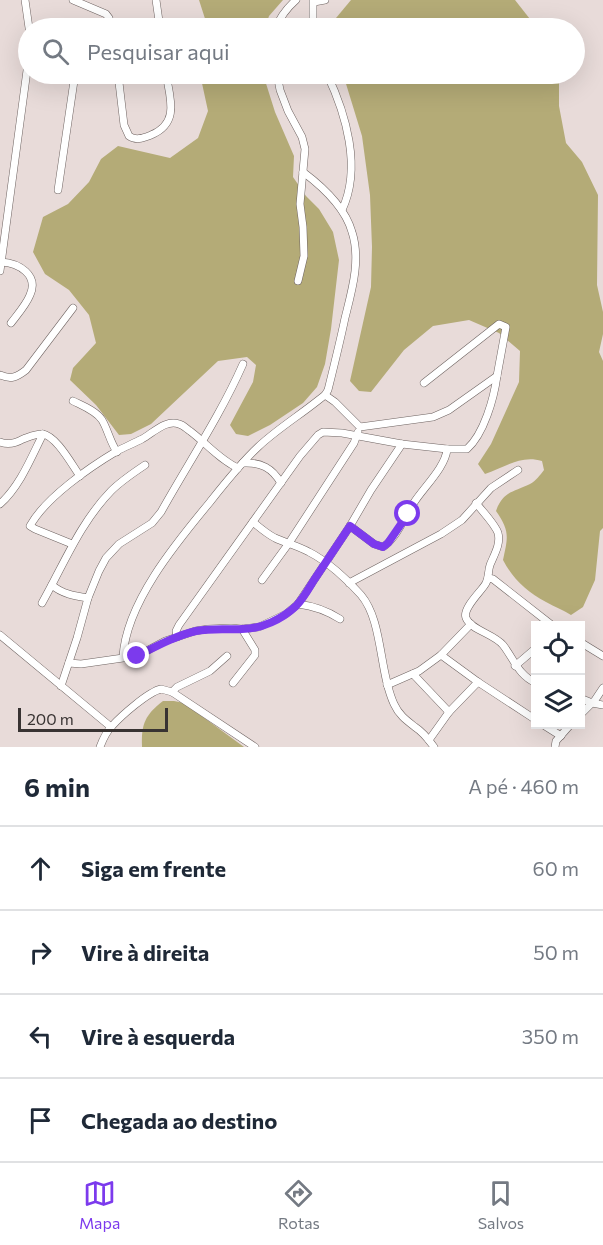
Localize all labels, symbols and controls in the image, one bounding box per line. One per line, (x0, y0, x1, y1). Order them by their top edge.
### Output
search box (18, 18, 585, 84)
icon: search (39, 35, 72, 68)
text: Pesquisar aqui (87, 38, 230, 65)
route start (394, 500, 420, 526)
map controls (531, 621, 585, 729)
button: locate (531, 621, 585, 675)
route end (123, 642, 149, 668)
button: layers (531, 675, 585, 729)
scale bar (18, 705, 168, 732)
text: 200 m (27, 709, 74, 728)
text: 6 min (24, 771, 90, 802)
text: A pé · 460 m (468, 774, 579, 798)
icon: ahead (24, 852, 57, 885)
text: Siga em frente (81, 855, 226, 882)
text: 60 m (533, 856, 579, 880)
icon: right (24, 936, 57, 969)
text: Vire à direita (81, 939, 209, 966)
text: 50 m (533, 940, 579, 964)
icon: left (24, 1020, 57, 1053)
text: Vire à esquerda (81, 1023, 235, 1050)
text: 350 m (522, 1024, 579, 1048)
icon: arrive (24, 1104, 57, 1137)
text: Chegada ao destino (81, 1107, 277, 1134)
tab: Mapa (79, 1177, 120, 1232)
tab: Rotas (278, 1177, 320, 1232)
tab: Salvos (478, 1177, 524, 1232)

